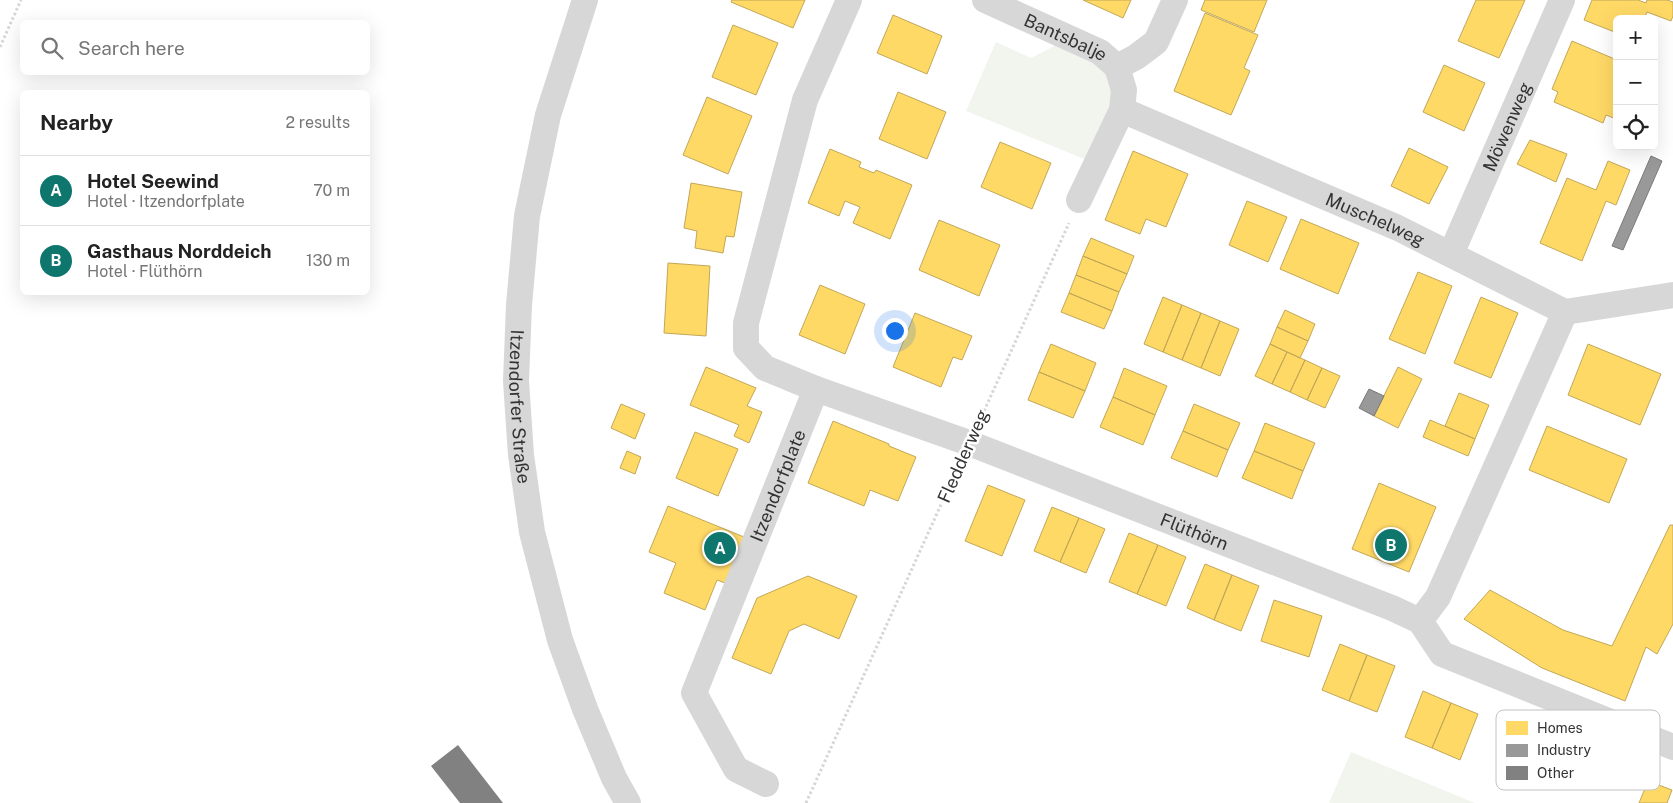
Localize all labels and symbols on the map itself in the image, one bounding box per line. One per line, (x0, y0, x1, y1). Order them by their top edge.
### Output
street label: Bantsbalje (1021, 9, 1112, 65)
street label: Möwenweg (1478, 79, 1535, 174)
street label: Muschelweg (1323, 188, 1428, 250)
your location (882, 318, 908, 344)
street label: Itzendorfer Straße (505, 329, 535, 485)
street label: Fledderweg (933, 406, 993, 506)
street label: Itzendorfplate (745, 426, 809, 545)
street label: Flüthörn (1157, 508, 1232, 554)
pin: B (1375, 526, 1407, 564)
pin: A (704, 529, 736, 567)
legend (1496, 710, 1660, 790)
text: Homes (1537, 720, 1583, 736)
text: Industry (1537, 742, 1592, 758)
text: Other (1537, 765, 1574, 781)

